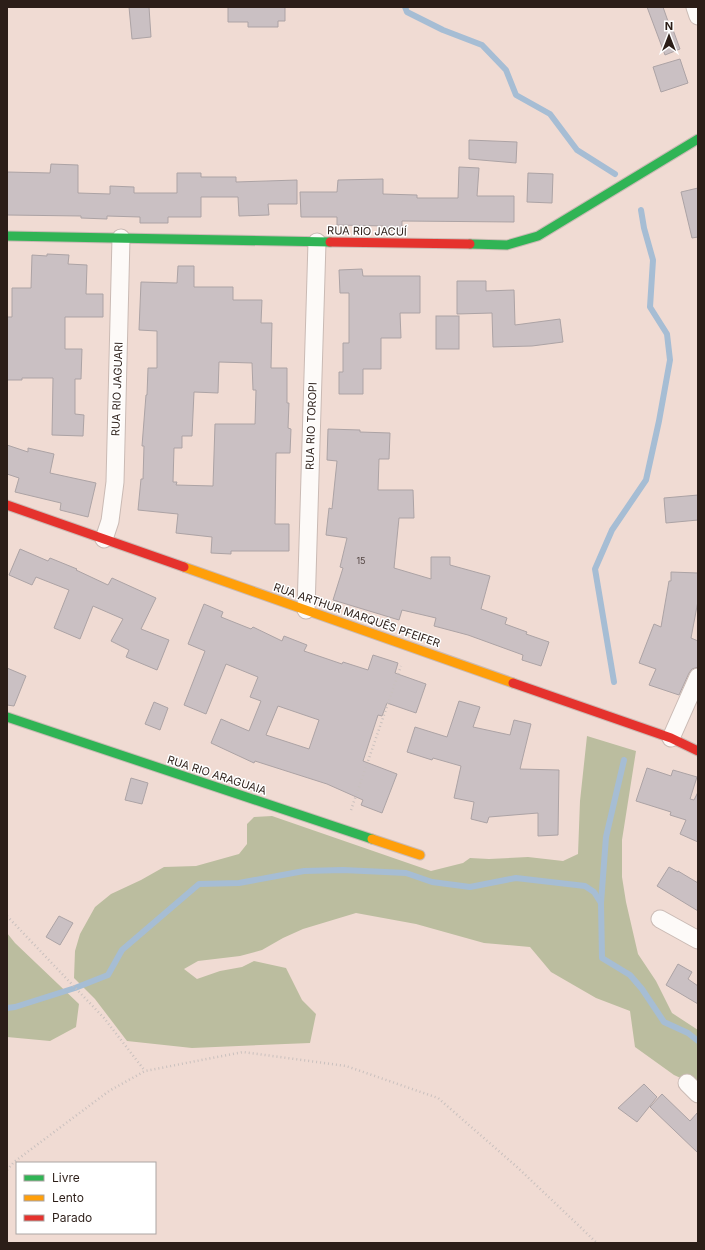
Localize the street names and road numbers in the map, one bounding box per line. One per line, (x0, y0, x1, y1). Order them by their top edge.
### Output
street label: RUA RIO JACUÍ (327, 223, 407, 239)
street label: RUA RIO JAGUARI (108, 342, 126, 436)
street label: RUA RIO TOROPI (302, 382, 320, 470)
street label: RUA ARTHUR MARQUÊS PFEIFER (272, 580, 442, 650)
street label: RUA RIO ARAGUAIA (166, 752, 269, 798)

